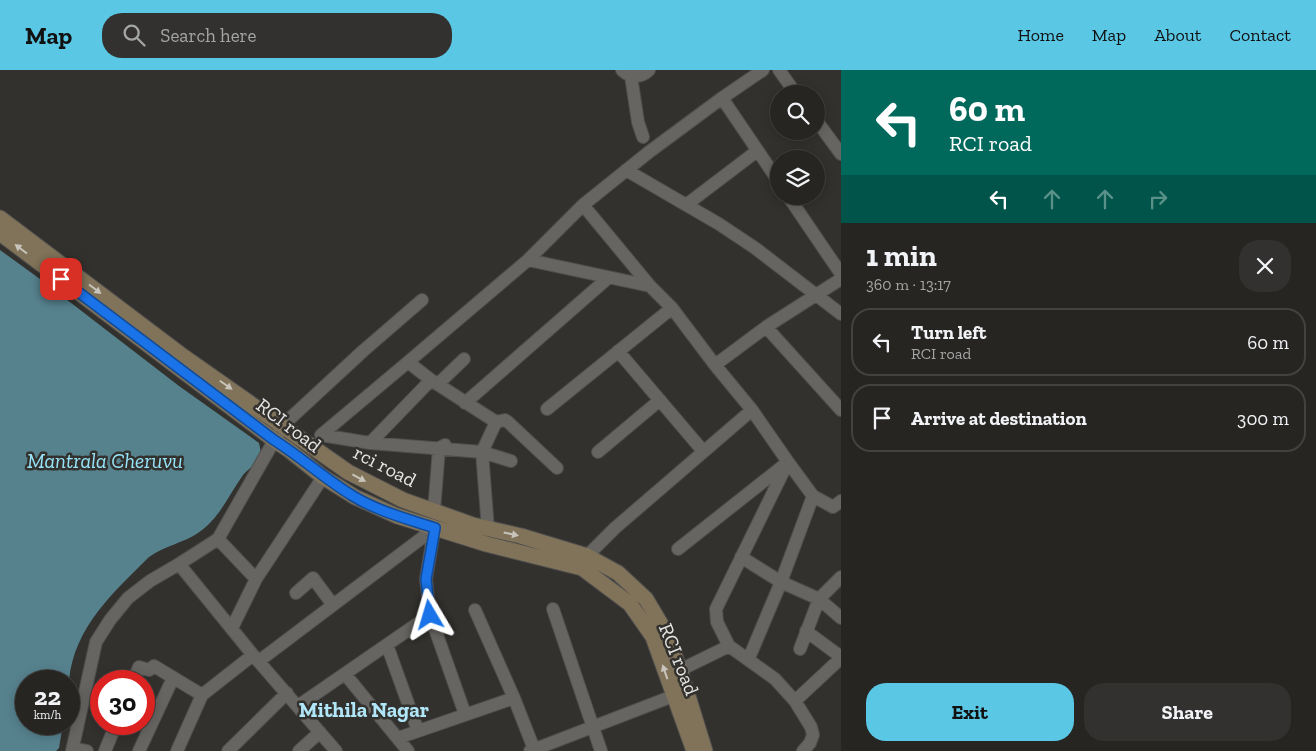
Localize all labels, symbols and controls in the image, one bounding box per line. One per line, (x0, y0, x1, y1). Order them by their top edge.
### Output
search box (102, 13, 452, 58)
text: Map (25, 21, 72, 50)
icon: search (120, 21, 148, 49)
text: Search here (160, 24, 257, 47)
text: Home (1017, 24, 1064, 46)
text: Map (1092, 24, 1126, 46)
text: About (1154, 24, 1201, 46)
text: Contact (1229, 24, 1291, 46)
map controls (770, 85, 825, 205)
button: search (770, 85, 825, 140)
text: 60 m (949, 88, 1025, 130)
icon: left (866, 90, 931, 155)
text: RCI road (949, 130, 1032, 157)
button: layers (770, 150, 825, 205)
icon: left (985, 185, 1013, 213)
icon: ahead (1038, 185, 1066, 213)
icon: ahead (1091, 185, 1119, 213)
icon: right (1144, 185, 1172, 213)
text: 1 min (866, 238, 937, 274)
button: close (1239, 240, 1291, 292)
one-way arrow (14, 244, 28, 254)
pin (40, 258, 82, 300)
icon: arrive (47, 265, 75, 293)
text: 360 m · 13:17 (866, 275, 951, 294)
one-way arrow (88, 284, 101, 295)
text: Turn left (911, 321, 986, 344)
icon: left (868, 328, 896, 356)
text: 60 m (1247, 331, 1289, 354)
text: RCI road (911, 344, 971, 363)
one-way arrow (219, 380, 232, 390)
street label: RCI road (252, 393, 326, 457)
icon: arrive (868, 404, 896, 432)
text: Arrive at destination (911, 407, 1087, 430)
text: 300 m (1237, 407, 1289, 430)
street label: rci road (350, 440, 420, 492)
water label: Mantrala Cheruvu (27, 448, 183, 473)
one-way arrow (352, 474, 366, 482)
one-way arrow (503, 530, 519, 538)
position arrow (403, 588, 455, 640)
street label: RCI road (654, 620, 704, 698)
one-way arrow (661, 665, 668, 680)
speed limit sign: 30 (90, 670, 155, 735)
text: 22 (34, 681, 61, 711)
button: Exit (866, 683, 1074, 741)
button: Share (1084, 683, 1291, 741)
district label: Mithila Nagar (299, 697, 429, 722)
text: km/h (34, 708, 61, 722)

